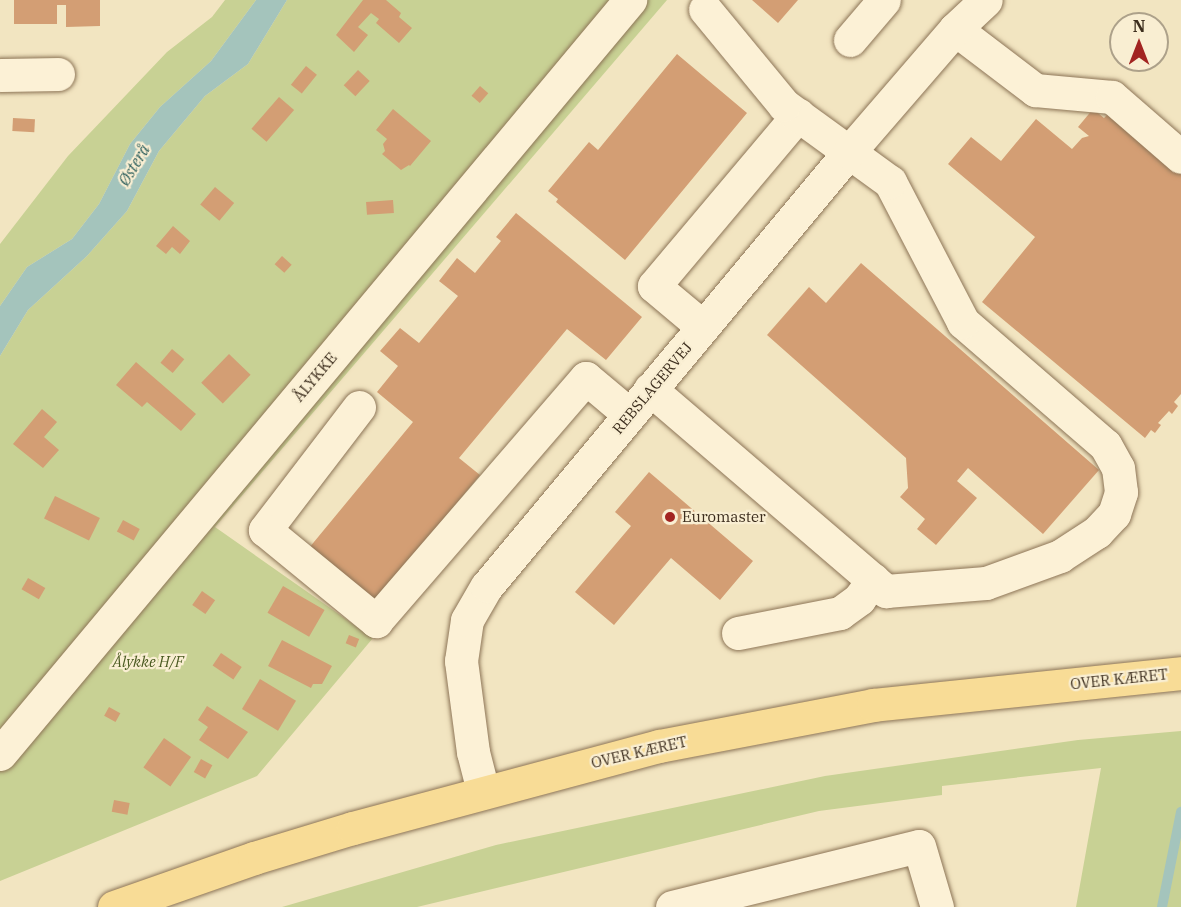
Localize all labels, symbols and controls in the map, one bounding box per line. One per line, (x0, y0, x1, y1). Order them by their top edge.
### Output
north arrow (1109, 12, 1169, 72)
text: N (1133, 16, 1145, 36)
water label: Østerå (114, 141, 154, 189)
street label: REBSLAGERVEJ (608, 339, 696, 437)
street label: ÅLYKKE (289, 349, 341, 405)
place label: Euromaster (682, 508, 766, 526)
marker: Euromaster (663, 510, 677, 524)
park label: Ålykke H/F (113, 653, 183, 671)
street label: OVER KÆRET (1069, 665, 1169, 693)
street label: OVER KÆRET (589, 732, 689, 772)

